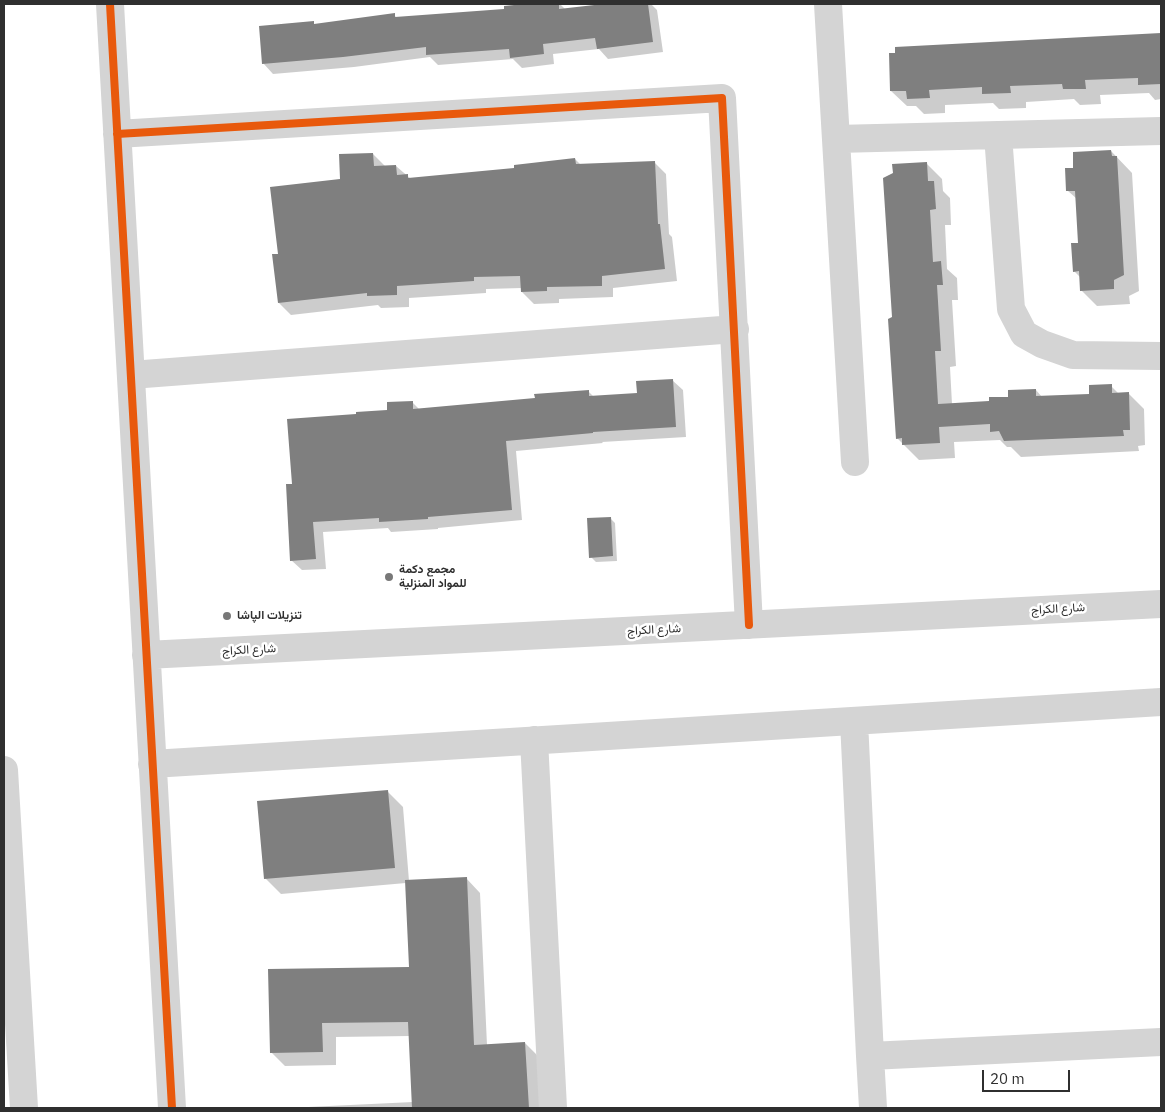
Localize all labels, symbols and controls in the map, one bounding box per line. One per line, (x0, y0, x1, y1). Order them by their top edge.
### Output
place label: مجمع دكمة للمواد المنزلية (399, 563, 467, 591)
marker: مجمع دكمة للمواد المنزلية (383, 571, 395, 583)
street label: شارع الكراج (1031, 600, 1085, 618)
place label: تنزيلات الپاشا (237, 609, 302, 623)
marker: تنزيلات الپاشا (221, 610, 233, 622)
street label: شارع الكراج (627, 621, 681, 639)
street label: شارع الكراج (222, 641, 276, 659)
scale bar (985, 1060, 1072, 1092)
text: 20 m (990, 1069, 1025, 1088)

